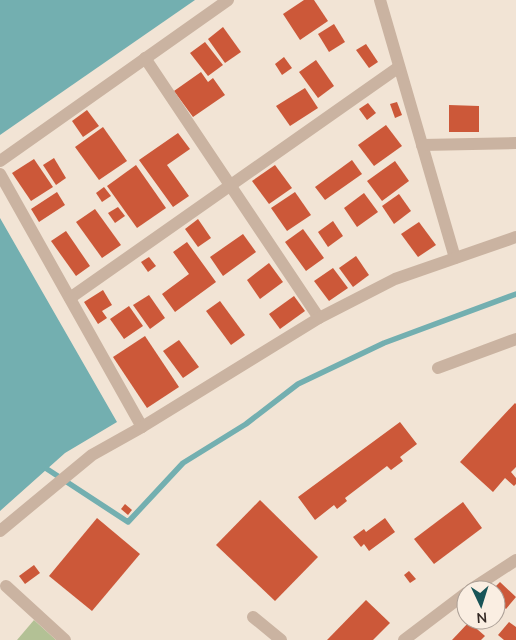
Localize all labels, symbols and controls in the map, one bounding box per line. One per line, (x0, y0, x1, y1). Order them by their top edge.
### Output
north arrow (456, 580, 506, 630)
text: N (476, 609, 488, 627)

